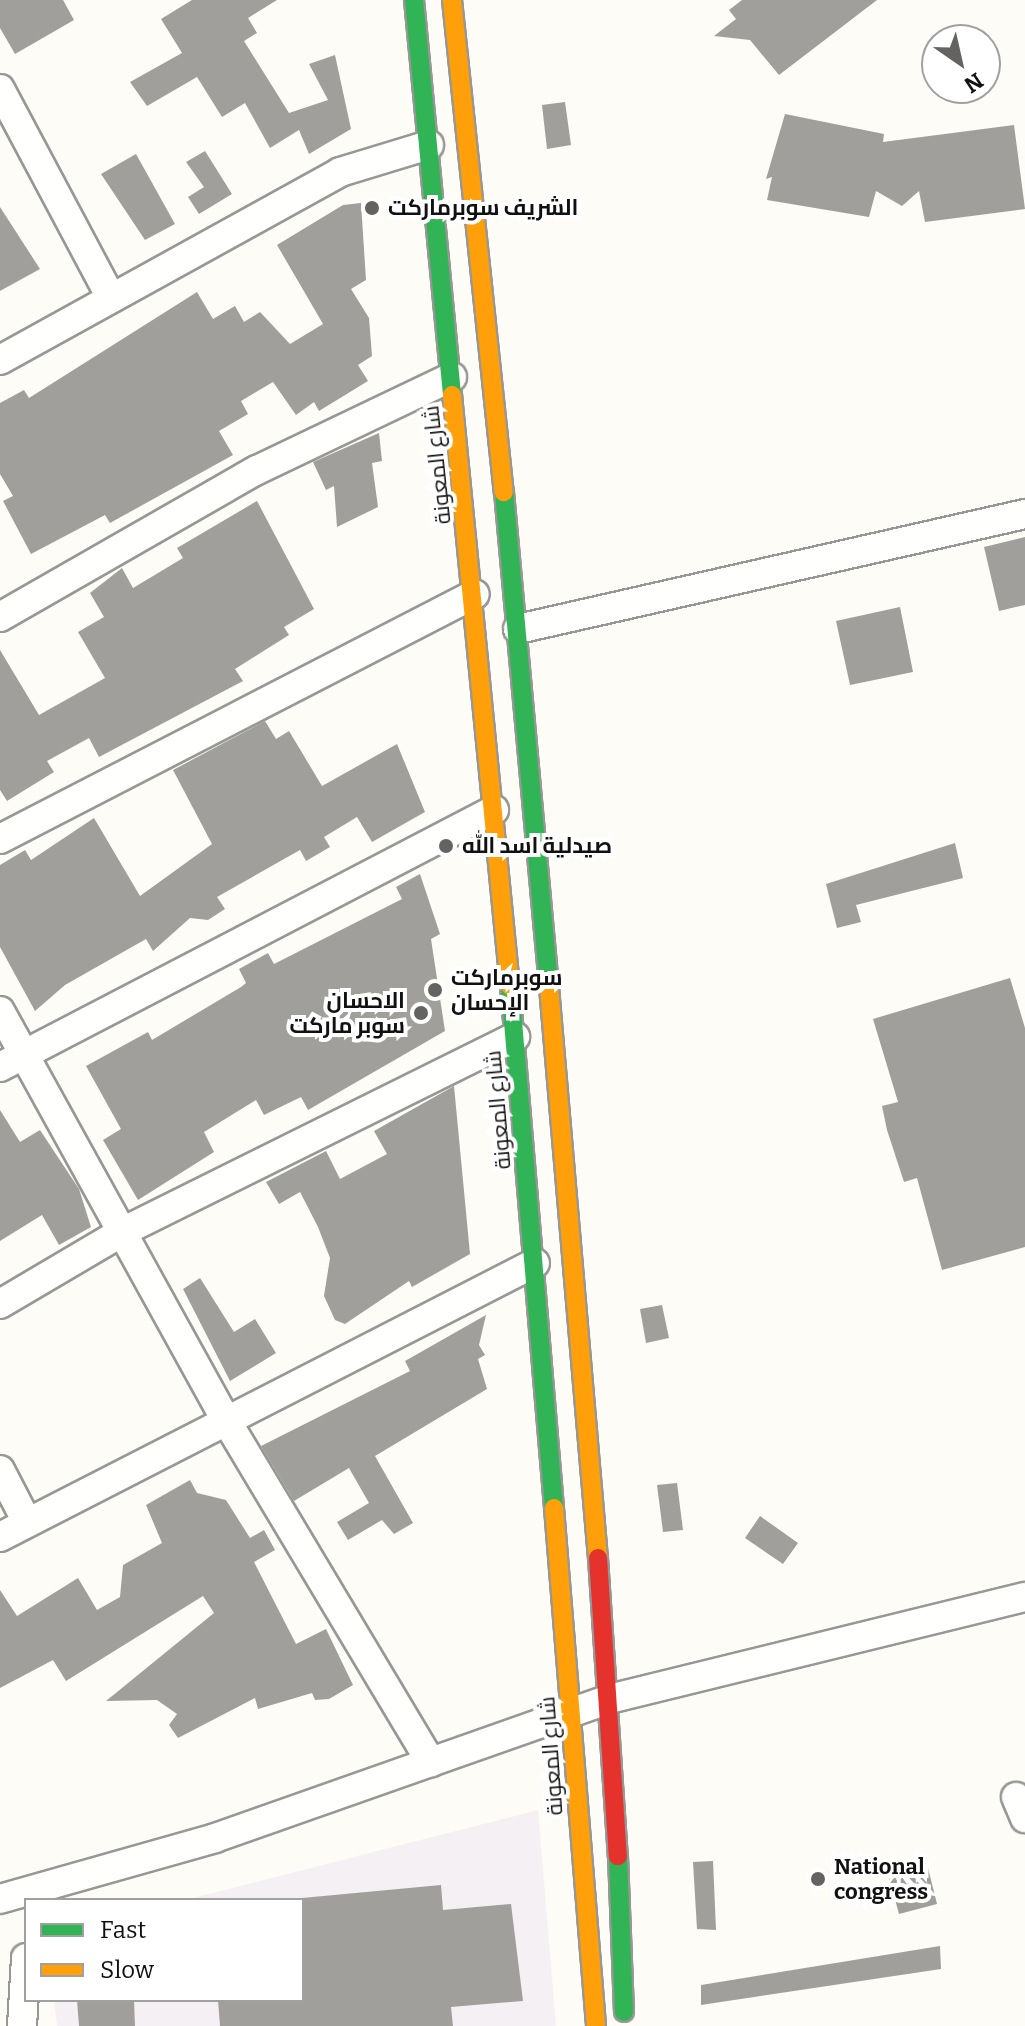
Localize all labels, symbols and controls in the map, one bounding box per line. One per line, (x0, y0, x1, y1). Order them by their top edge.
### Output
north arrow (921, 24, 1001, 104)
text: N (959, 67, 988, 99)
place label: الشريف سوبرماركت (388, 195, 578, 221)
marker: الشريف سوبرماركت (363, 199, 381, 217)
street label: شارع المعونة (418, 404, 456, 526)
place label: صيدلية اسد الله (462, 833, 612, 859)
marker: صيدلية اسد الله (437, 837, 455, 855)
place label: سوبرماركت الإحسان (451, 964, 562, 1016)
marker: سوبرماركت الإحسان (426, 981, 444, 999)
place label: الاحسان سوبر ماركت (290, 987, 405, 1038)
marker: الاحسان سوبر ماركت (412, 1004, 430, 1022)
street label: شارع المعونة (480, 1050, 516, 1170)
street label: شارع المعونة (534, 1696, 568, 1816)
place label: National congress (834, 1853, 928, 1904)
marker: National congress (809, 1870, 827, 1888)
legend (24, 1898, 304, 2002)
text: Fast (100, 1916, 146, 1944)
text: Slow (100, 1956, 154, 1984)

